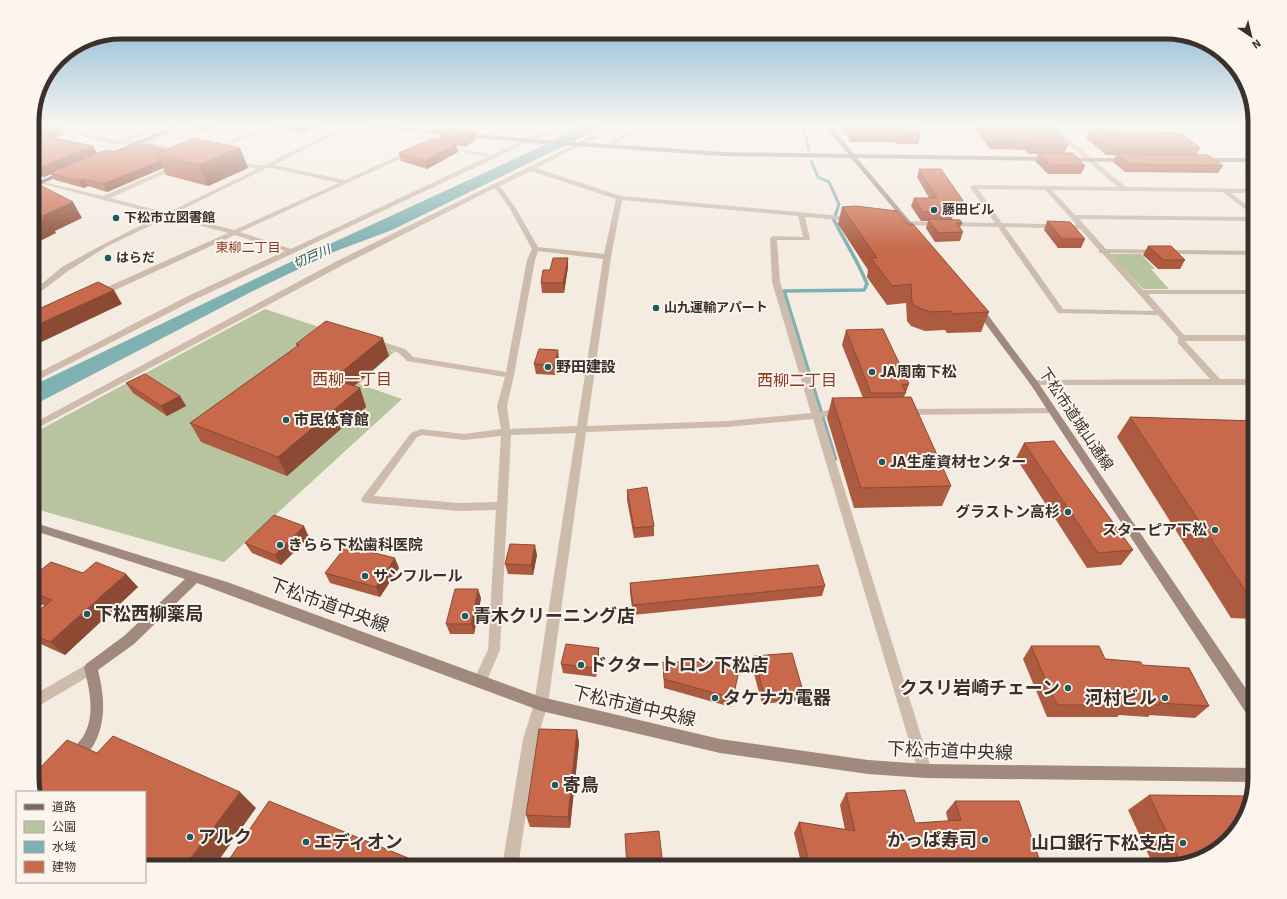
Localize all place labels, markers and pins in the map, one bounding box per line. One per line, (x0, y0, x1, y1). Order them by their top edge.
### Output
place label: 藤田ビル (942, 202, 994, 218)
marker: 藤田ビル (929, 205, 939, 215)
place label: 下松市立図書館 (124, 210, 215, 226)
marker: 下松市立図書館 (111, 213, 121, 223)
place label: はらだ (116, 250, 155, 266)
marker: はらだ (103, 253, 113, 263)
place label: 山九運輸アパート (664, 300, 768, 316)
marker: 山九運輸アパート (651, 303, 661, 313)
place label: 野田建設 (556, 358, 616, 376)
marker: 野田建設 (543, 362, 553, 372)
place label: JA周南下松 (880, 363, 956, 381)
marker: JA周南下松 (867, 367, 877, 377)
place label: 市民体育館 (294, 411, 369, 429)
marker: 市民体育館 (281, 415, 291, 425)
place label: JA生産資材センター (890, 453, 1026, 471)
marker: JA生産資材センター (877, 457, 887, 467)
place label: グラストン高杉 (955, 503, 1060, 521)
marker: グラストン高杉 (1063, 507, 1073, 517)
place label: スターピア下松 (1102, 521, 1207, 539)
marker: スターピア下松 (1210, 525, 1220, 535)
place label: きらら下松歯科医院 (288, 536, 423, 554)
marker: きらら下松歯科医院 (275, 540, 285, 550)
place label: サンフルール (373, 567, 463, 585)
marker: サンフルール (360, 571, 370, 581)
place label: 下松西柳薬局 (95, 603, 203, 625)
place label: 青木クリーニング店 (473, 605, 635, 627)
marker: 下松西柳薬局 (82, 609, 92, 619)
marker: 青木クリーニング店 (460, 611, 470, 621)
place label: ドクタートロン下松店 (589, 654, 768, 676)
marker: ドクタートロン下松店 (576, 660, 586, 670)
place label: クスリ岩崎チェーン (899, 677, 1060, 699)
marker: クスリ岩崎チェーン (1063, 683, 1073, 693)
place label: タケナカ電器 (723, 687, 831, 709)
place label: 河村ビル (1085, 687, 1157, 709)
marker: タケナカ電器 (710, 693, 720, 703)
marker: 河村ビル (1160, 693, 1170, 703)
place label: 寄鳥 (563, 774, 599, 796)
marker: 寄鳥 (550, 780, 560, 790)
place label: アルク (198, 826, 252, 848)
place label: かっぱ寿司 (887, 829, 977, 851)
place label: エディオン (314, 831, 403, 853)
marker: アルク (185, 832, 195, 842)
place label: 山口銀行下松支店 (1031, 832, 1175, 854)
marker: かっぱ寿司 (980, 835, 990, 845)
marker: エディオン (301, 837, 311, 847)
marker: 山口銀行下松支店 (1178, 838, 1188, 848)

